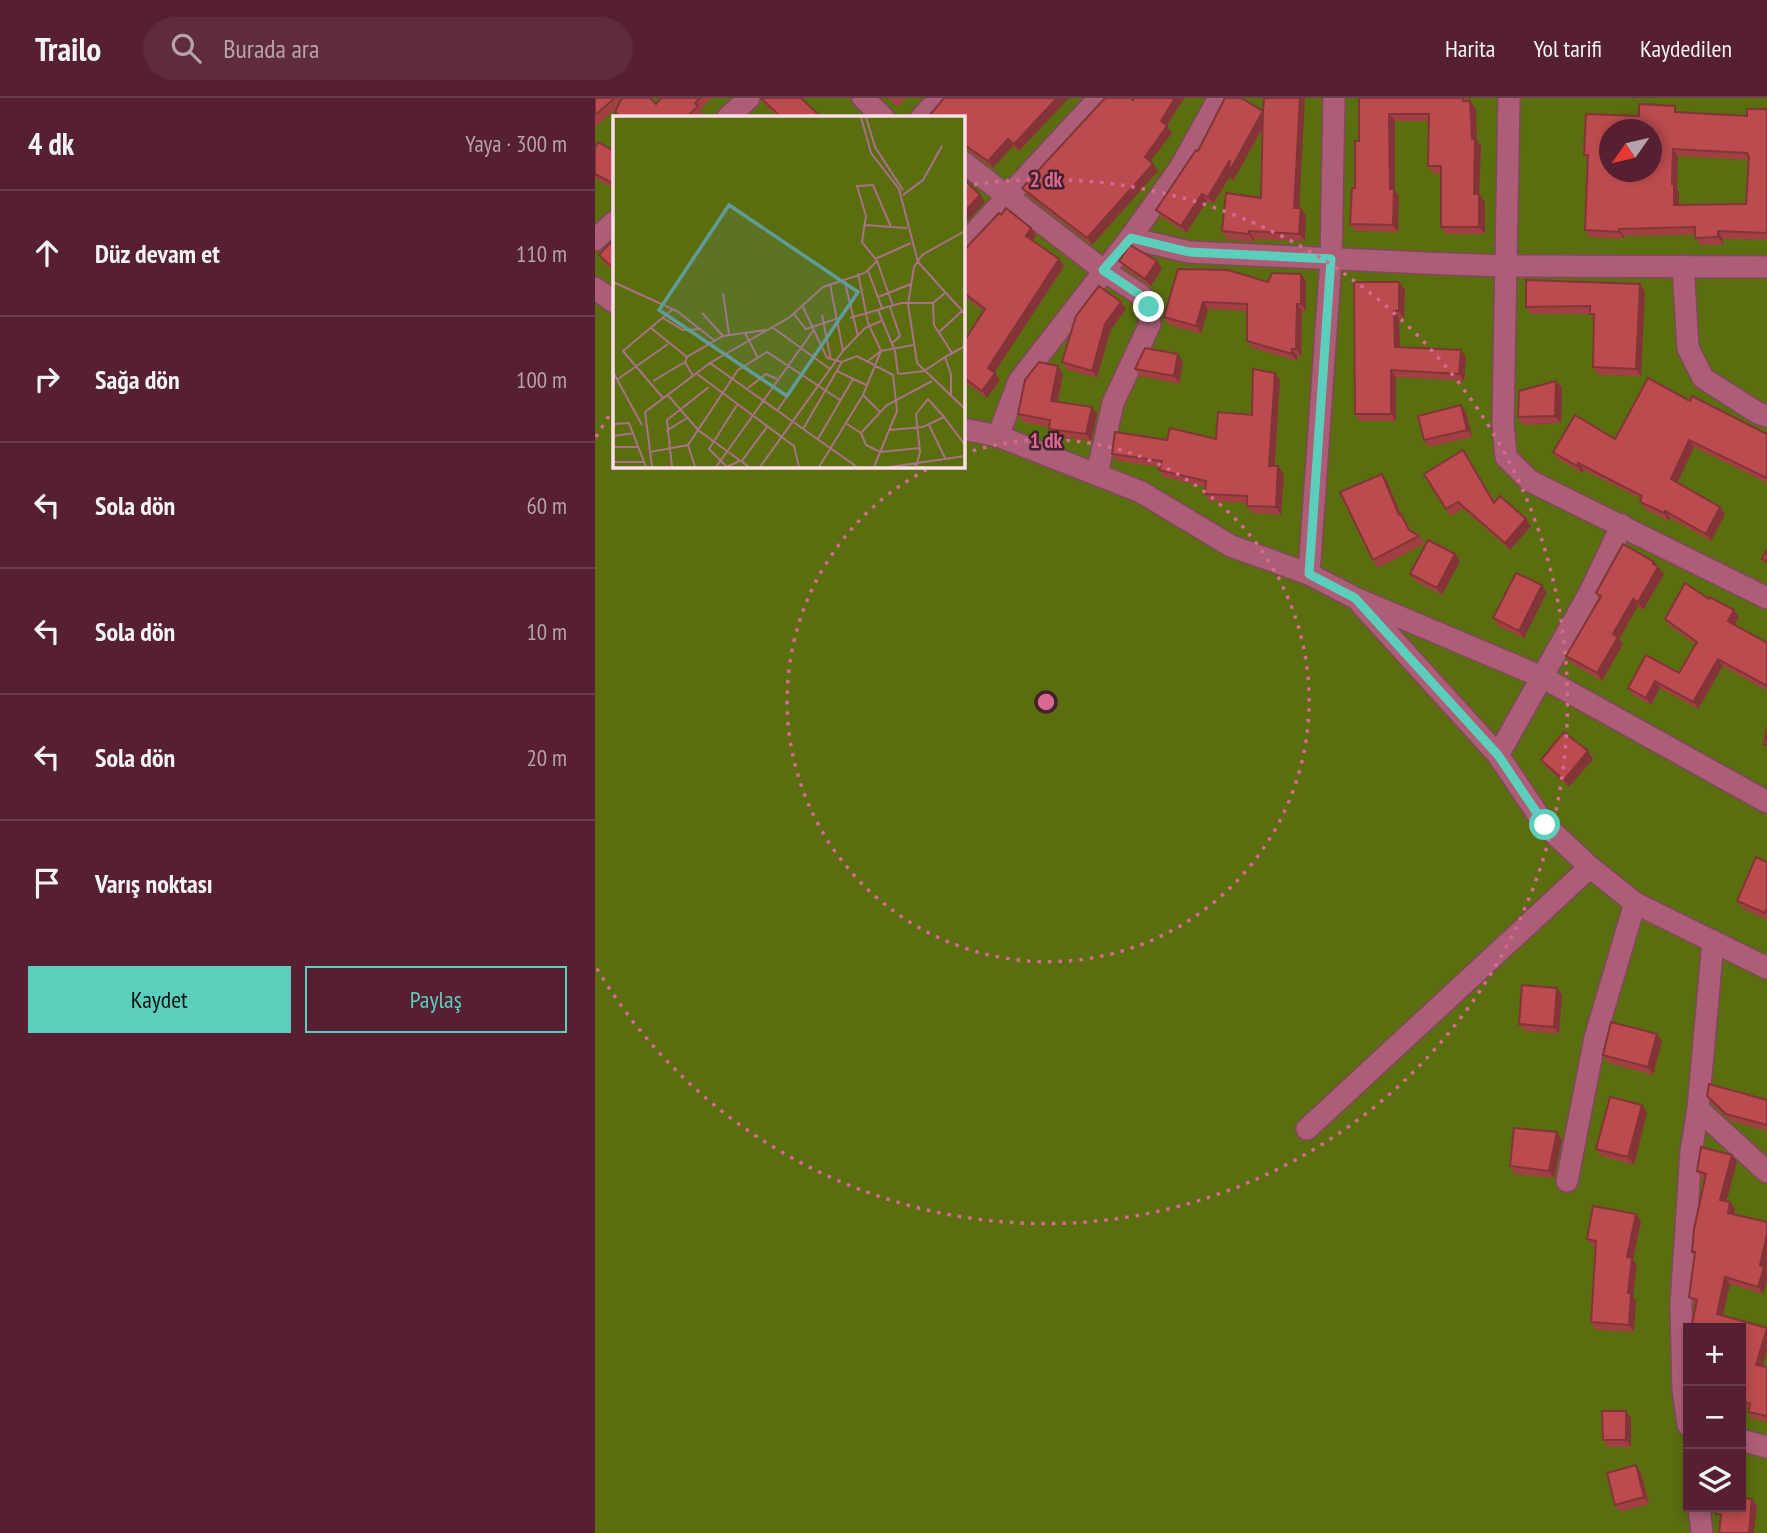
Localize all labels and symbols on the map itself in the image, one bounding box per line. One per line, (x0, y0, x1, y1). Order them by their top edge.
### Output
inset map (613, 116, 964, 467)
north arrow (1599, 119, 1662, 182)
text: 2 dk (1030, 166, 1063, 193)
route end (1133, 291, 1164, 322)
text: 1 dk (1030, 427, 1063, 454)
centre of rings (1034, 690, 1058, 714)
route start (1529, 809, 1560, 840)

